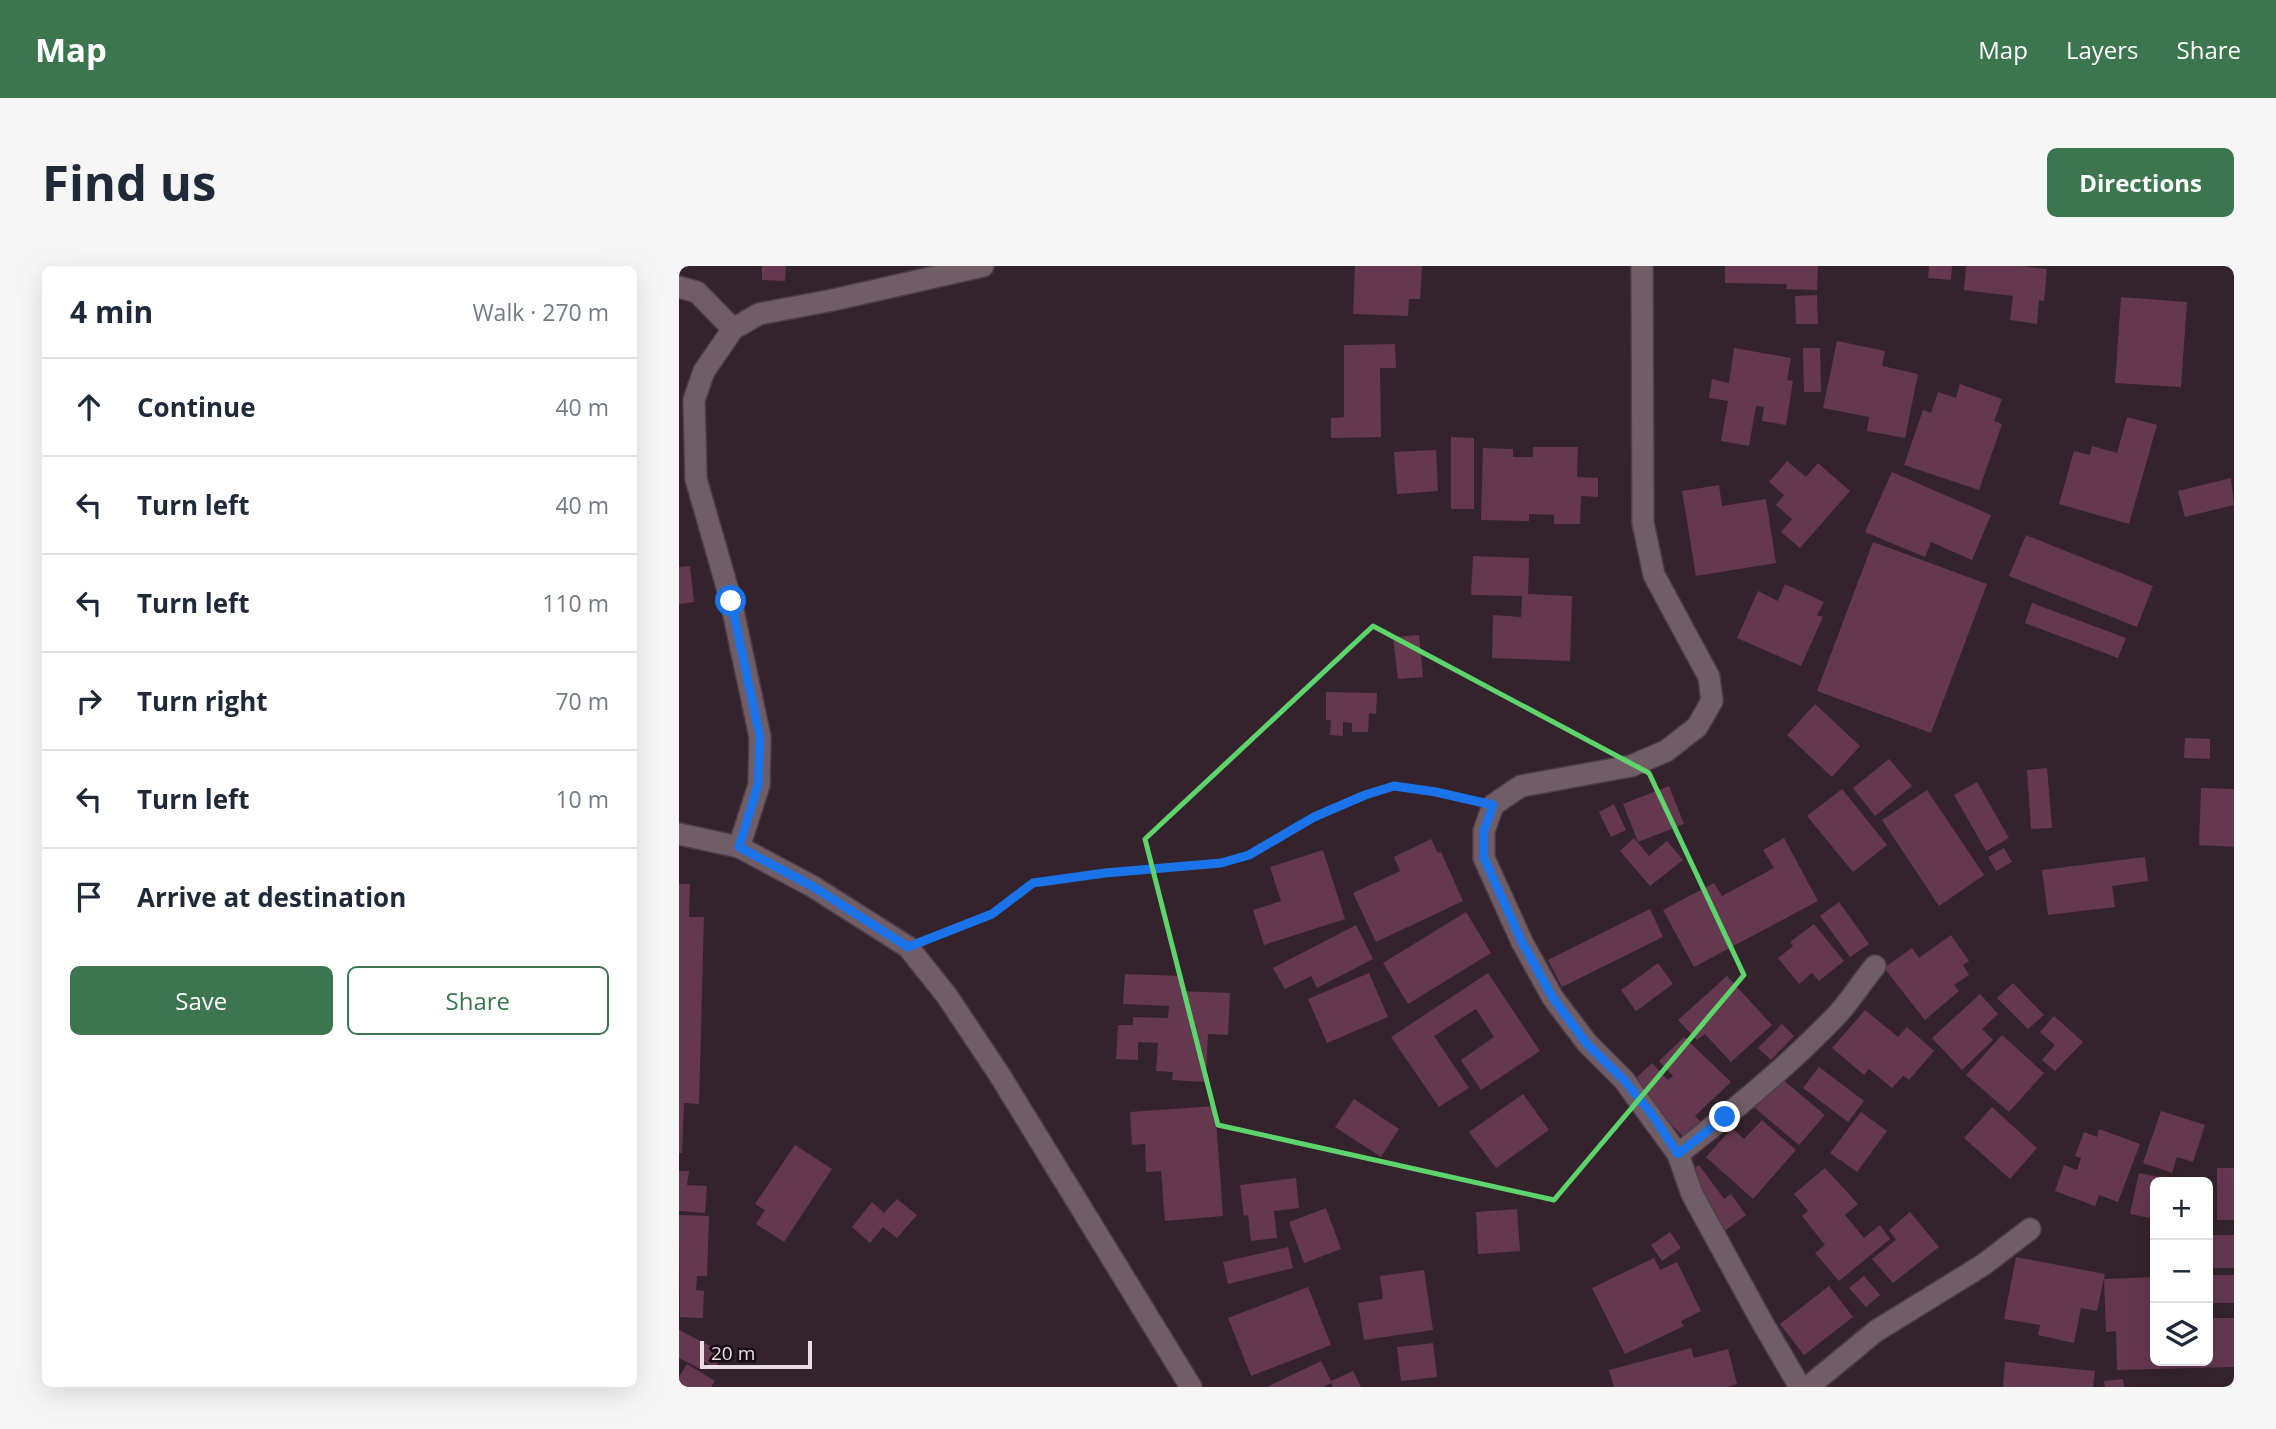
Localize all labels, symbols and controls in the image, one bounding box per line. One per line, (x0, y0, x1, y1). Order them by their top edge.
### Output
text: Map (35, 27, 107, 72)
text: Map (1978, 33, 2028, 66)
text: Layers (2066, 33, 2139, 66)
text: Share (2177, 33, 2241, 66)
button: Directions (2047, 148, 2234, 217)
text: Find us (42, 149, 216, 215)
text: 4 min (70, 291, 153, 332)
text: Walk · 270 m (472, 296, 609, 328)
icon: ahead (70, 388, 108, 426)
text: Continue (137, 389, 256, 425)
text: 40 m (555, 391, 609, 423)
icon: left (70, 486, 108, 524)
text: Turn left (137, 487, 249, 523)
text: 40 m (555, 489, 609, 521)
icon: left (70, 584, 108, 622)
text: Turn left (137, 585, 249, 621)
route start (715, 585, 746, 616)
text: 110 m (542, 587, 609, 619)
icon: right (70, 682, 108, 720)
text: Turn right (137, 683, 268, 719)
text: 70 m (555, 685, 609, 717)
icon: left (70, 780, 108, 818)
text: Turn left (137, 781, 249, 817)
text: 10 m (555, 783, 609, 815)
icon: arrive (70, 878, 108, 916)
text: Arrive at destination (137, 879, 406, 915)
button: Save (70, 966, 333, 1035)
button: Share (347, 966, 609, 1035)
route end (1709, 1101, 1740, 1132)
map controls (2150, 1177, 2213, 1366)
button: + (2150, 1177, 2213, 1240)
button: − (2150, 1240, 2213, 1303)
button: layers (2150, 1303, 2213, 1366)
scale bar (700, 1338, 812, 1370)
text: 20 m (711, 1340, 755, 1366)

